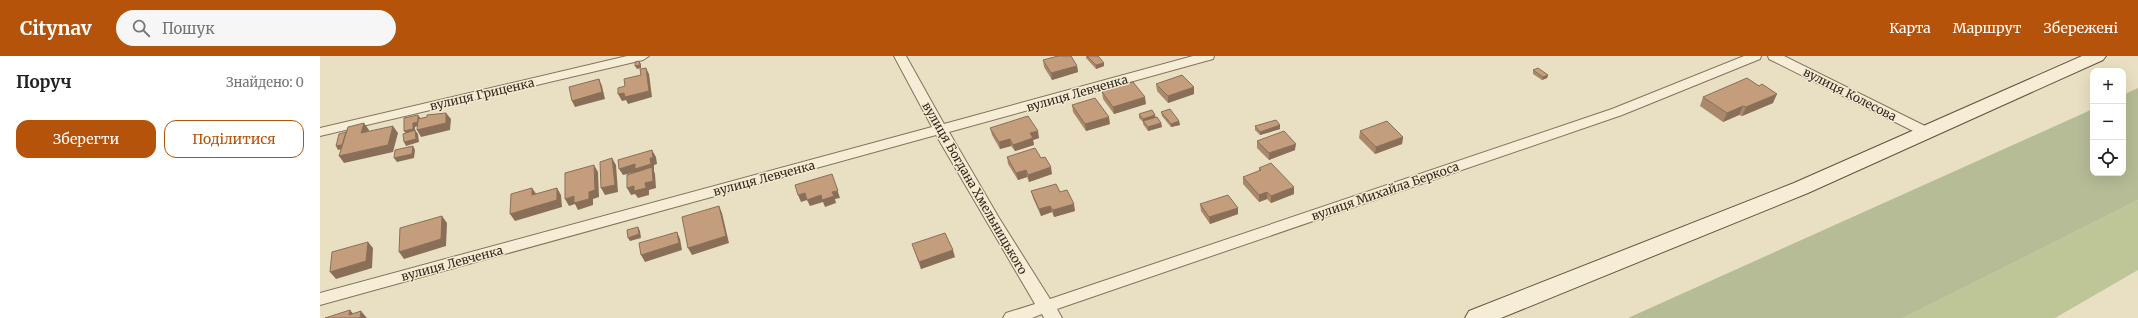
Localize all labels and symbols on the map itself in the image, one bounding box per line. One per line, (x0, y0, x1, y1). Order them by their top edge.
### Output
street label: вулиця Колесова (1801, 64, 1900, 124)
street label: вулиця Левченка (1025, 71, 1130, 115)
street label: вулиця Гриценка (428, 75, 536, 113)
street label: вулиця Богдана Хмельницького (919, 99, 1031, 277)
street label: вулиця Левченка (711, 157, 817, 199)
street label: вулиця Михайла Беркоса (1309, 158, 1461, 223)
street label: вулиця Левченка (399, 242, 505, 284)

